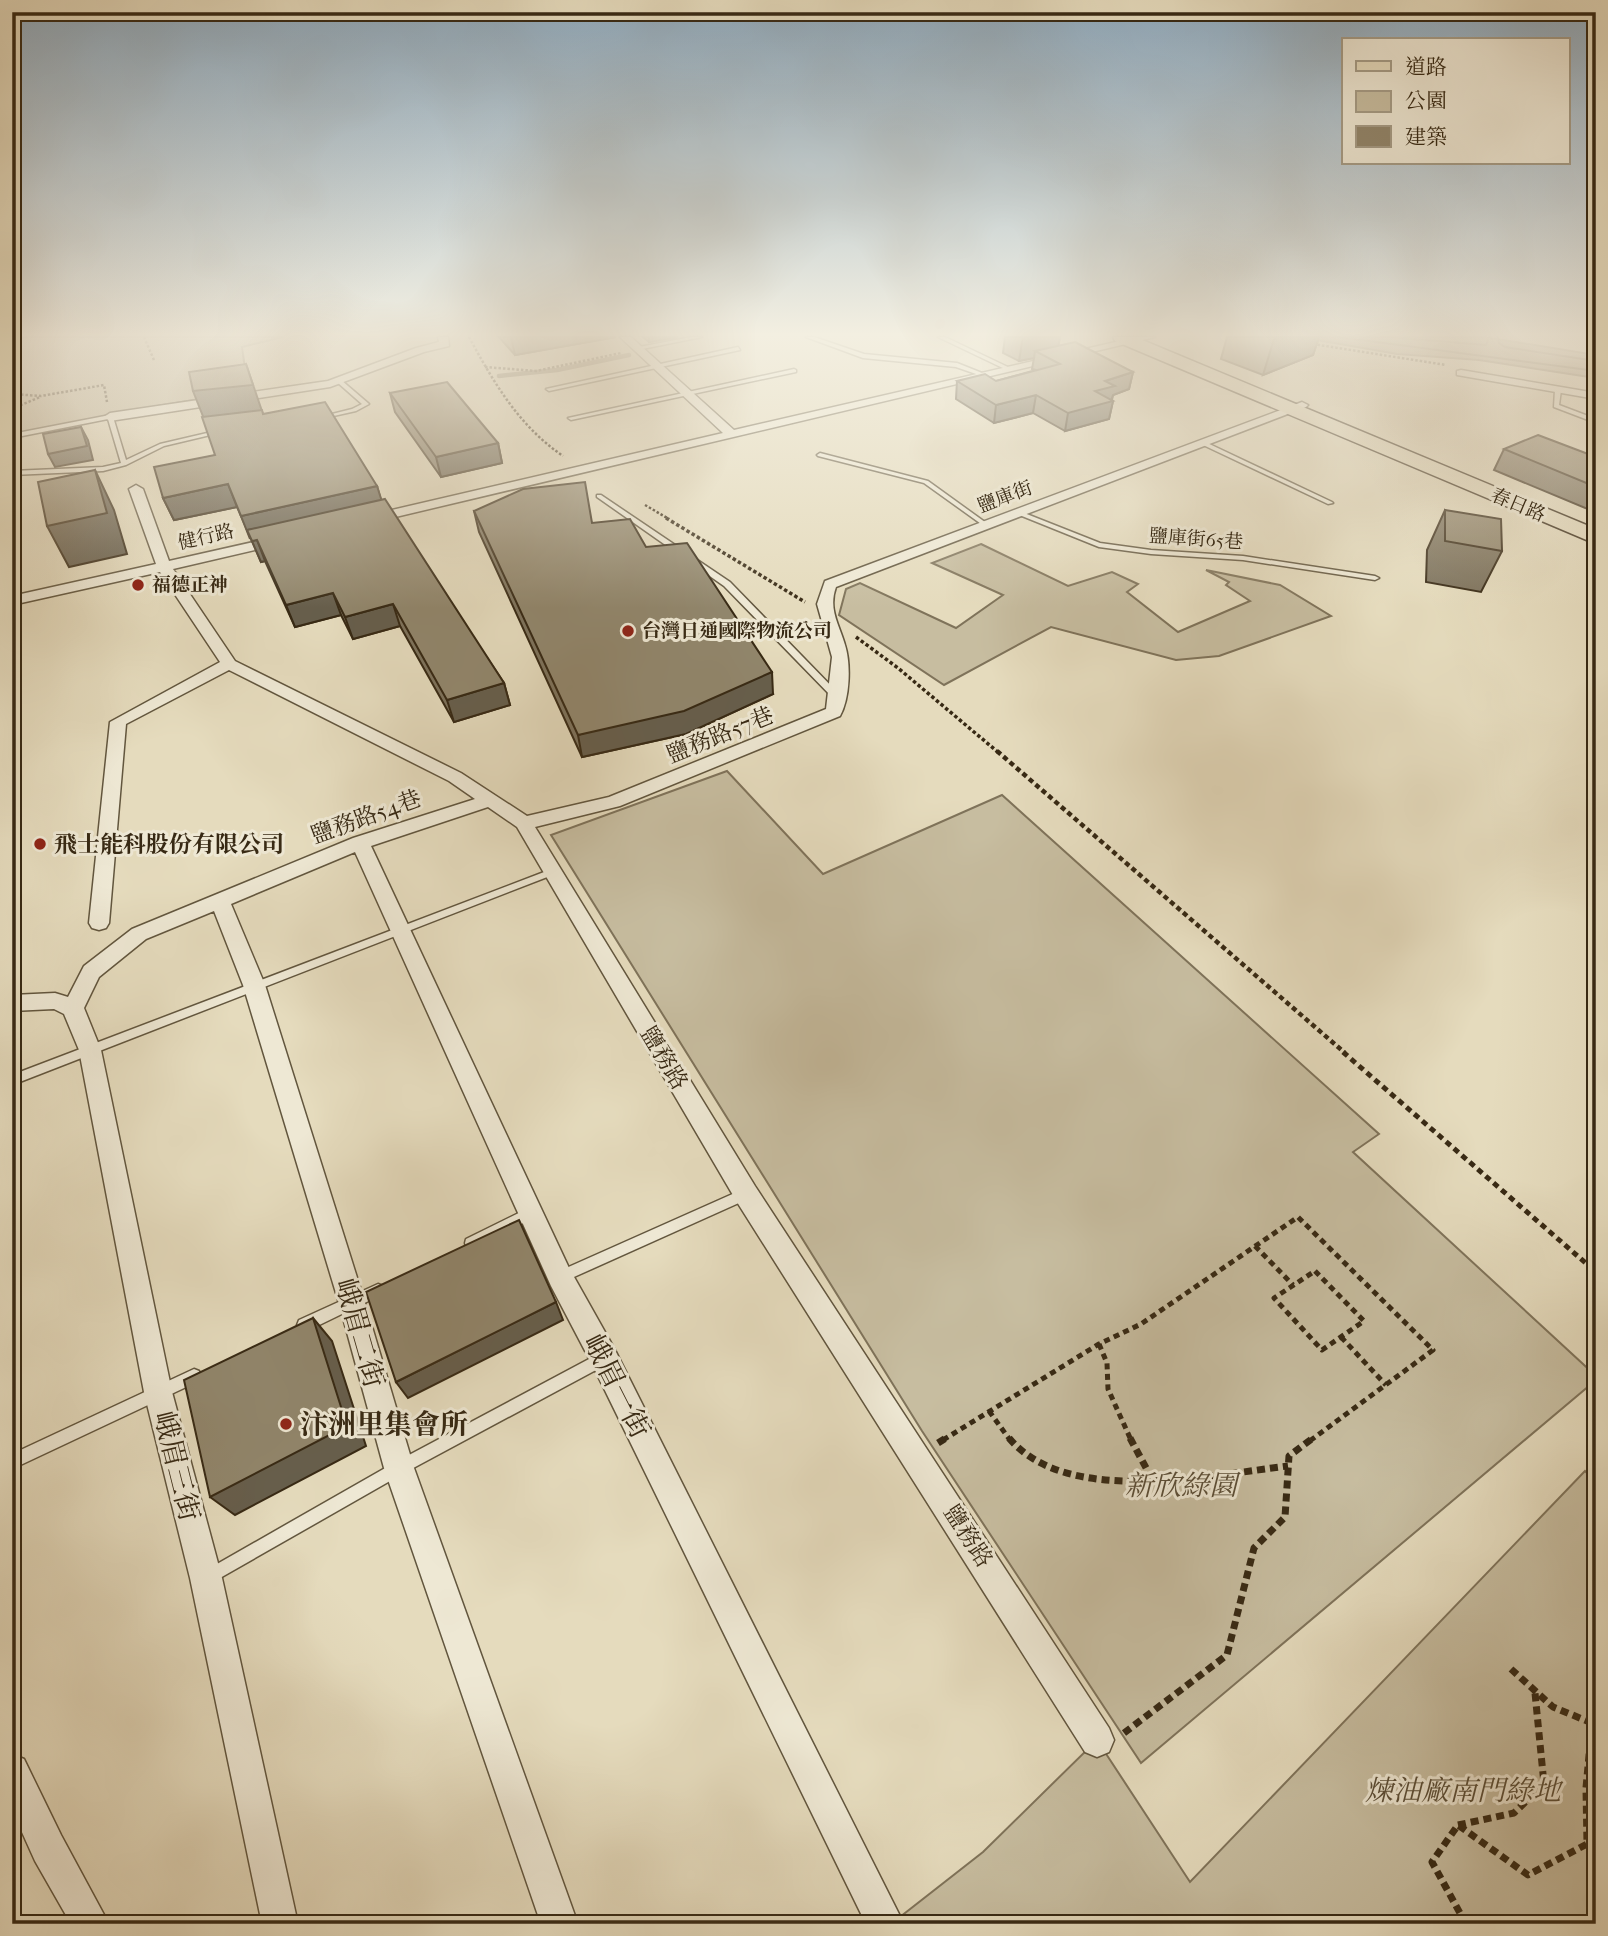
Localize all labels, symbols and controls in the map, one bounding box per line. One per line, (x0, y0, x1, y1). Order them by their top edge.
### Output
legend (1342, 38, 1570, 164)
text: 道路 (1405, 55, 1447, 79)
text: 公園 (1405, 89, 1447, 113)
text: 建築 (1405, 125, 1447, 149)
street label: 鹽庫街 (974, 477, 1036, 517)
street label: 春日路 (1487, 484, 1549, 526)
street label: 健行路 (176, 520, 236, 554)
street label: 鹽庫街65巷 (1148, 525, 1244, 553)
place label: 福德正神 (152, 574, 228, 596)
marker: 福德正神 (130, 577, 146, 593)
place label: 台灣日通國際物流公司 (642, 620, 832, 642)
marker: 台灣日通國際物流公司 (620, 623, 636, 639)
street label: 鹽務路57巷 (663, 701, 777, 769)
street label: 鹽務路54巷 (307, 785, 425, 849)
place label: 飛士能科股份有限公司 (54, 831, 284, 858)
marker: 飛士能科股份有限公司 (32, 836, 48, 852)
street label: 鹽務路 (635, 1021, 693, 1095)
street label: 峨眉二街 (329, 1275, 391, 1391)
street label: 峨眉一街 (577, 1329, 657, 1443)
street label: 峨眉三街 (147, 1408, 207, 1524)
place label: 汴洲里集會所 (300, 1408, 468, 1441)
marker: 汴洲里集會所 (278, 1416, 294, 1432)
park label: 新欣綠園 (1125, 1469, 1241, 1502)
street label: 鹽務路 (938, 1500, 998, 1572)
park label: 煉油廠南門綠地 (1365, 1774, 1564, 1807)

